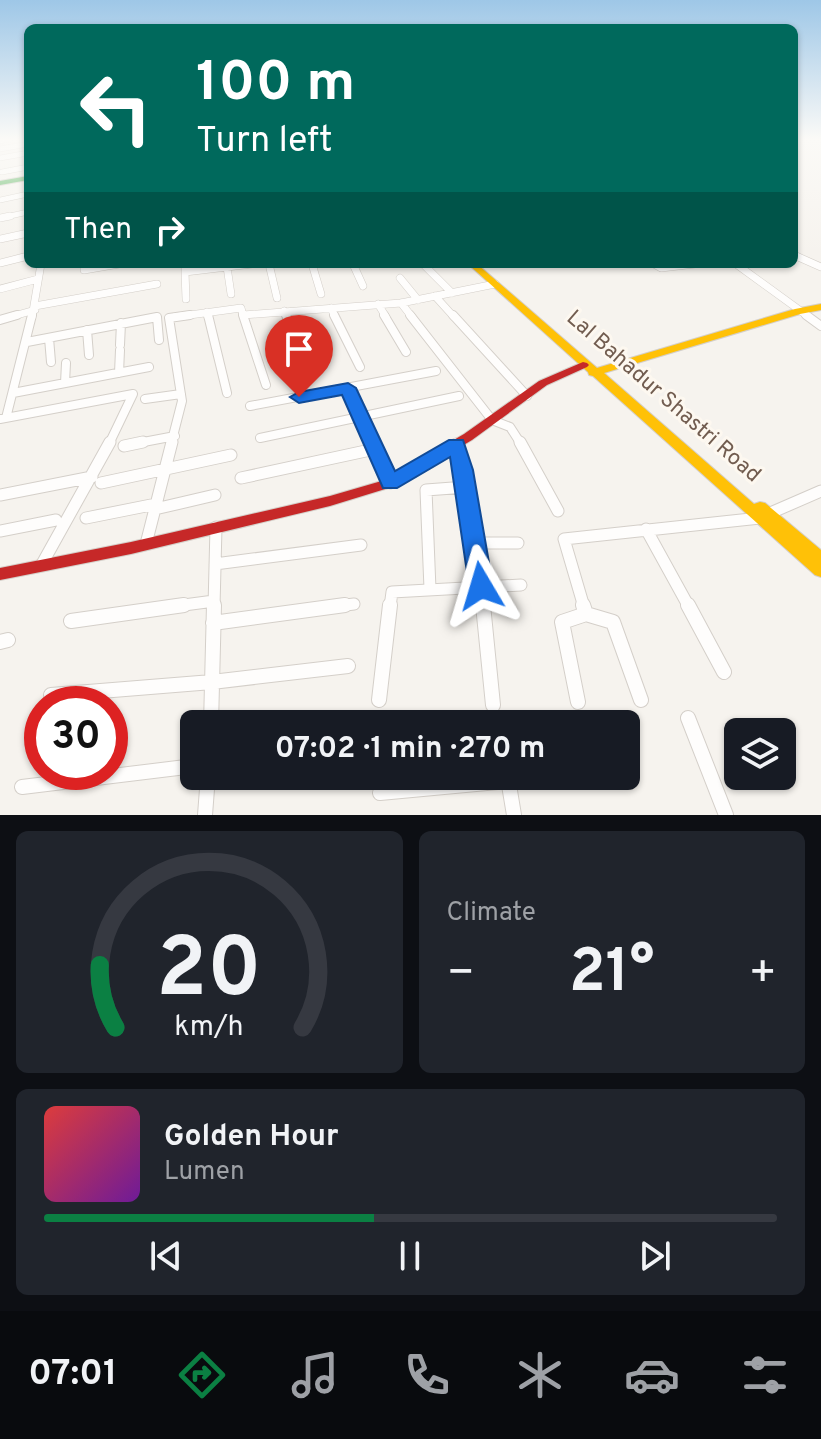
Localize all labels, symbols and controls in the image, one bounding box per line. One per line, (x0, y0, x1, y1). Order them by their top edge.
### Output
text: 100 m (196, 50, 355, 120)
icon: left (64, 56, 168, 160)
text: Turn left (196, 119, 333, 165)
icon: right (148, 208, 192, 252)
text: Then (64, 212, 132, 249)
street label: Lal Bahadur Shastri Road (560, 305, 766, 489)
pin (265, 315, 333, 397)
icon: arrive (277, 327, 321, 371)
position arrow (439, 544, 523, 628)
speed limit sign: 30 (24, 686, 128, 790)
map controls (724, 718, 796, 790)
button: layers (724, 718, 796, 790)
text: 07:02 · 1 min · 270 m (275, 731, 545, 768)
text: Climate (447, 897, 536, 930)
text: 20 (156, 921, 262, 1026)
text: 21° (569, 937, 655, 1013)
text: − (447, 947, 475, 1003)
text: + (749, 947, 777, 1003)
text: km/h (175, 1010, 244, 1046)
text: Golden Hour (164, 1119, 338, 1156)
text: Lumen (164, 1156, 245, 1189)
icon: previous (144, 1234, 188, 1278)
icon: pause (388, 1234, 432, 1278)
icon: next (633, 1234, 677, 1278)
icon: directions (174, 1347, 230, 1403)
icon: music (287, 1347, 343, 1403)
icon: phone (399, 1347, 455, 1403)
icon: climate (512, 1347, 568, 1403)
icon: car (624, 1347, 680, 1403)
icon: filters (737, 1347, 793, 1403)
text: 07:01 (28, 1352, 117, 1398)

